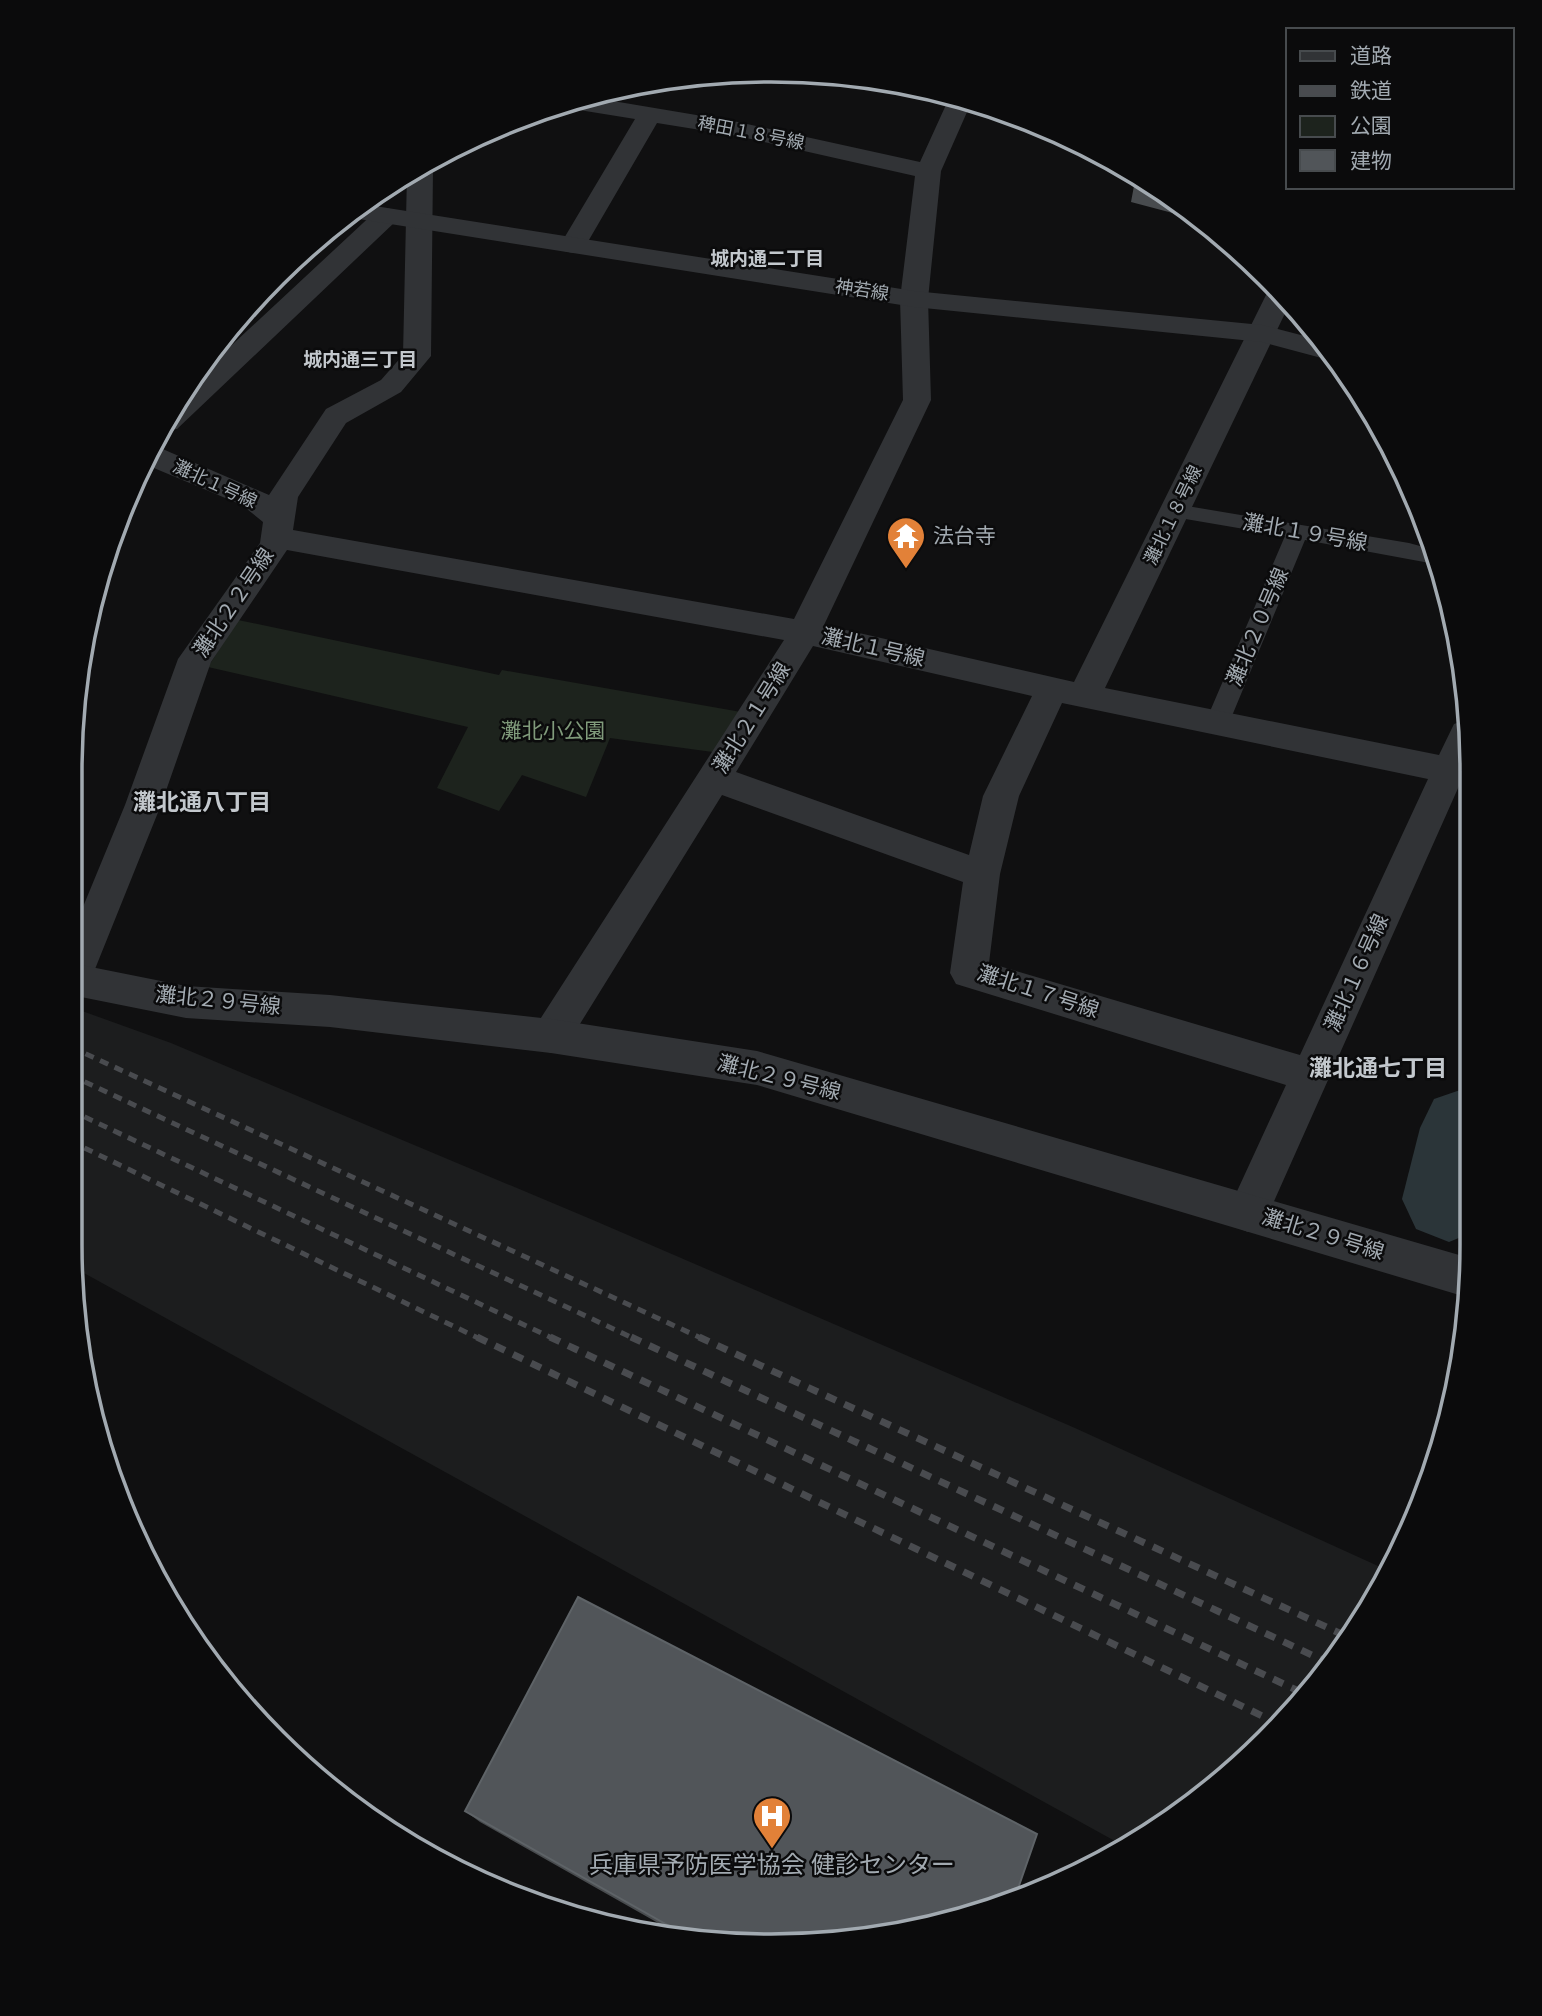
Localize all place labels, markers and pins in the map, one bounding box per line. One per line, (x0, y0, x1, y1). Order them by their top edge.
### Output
temple icon: 法台寺 (885, 515, 927, 570)
place label: 法台寺 (933, 524, 996, 549)
hospital icon: 兵庫県予防医学協会 健診センター (751, 1795, 793, 1850)
place label: 兵庫県予防医学協会 健診センター (589, 1851, 955, 1880)

